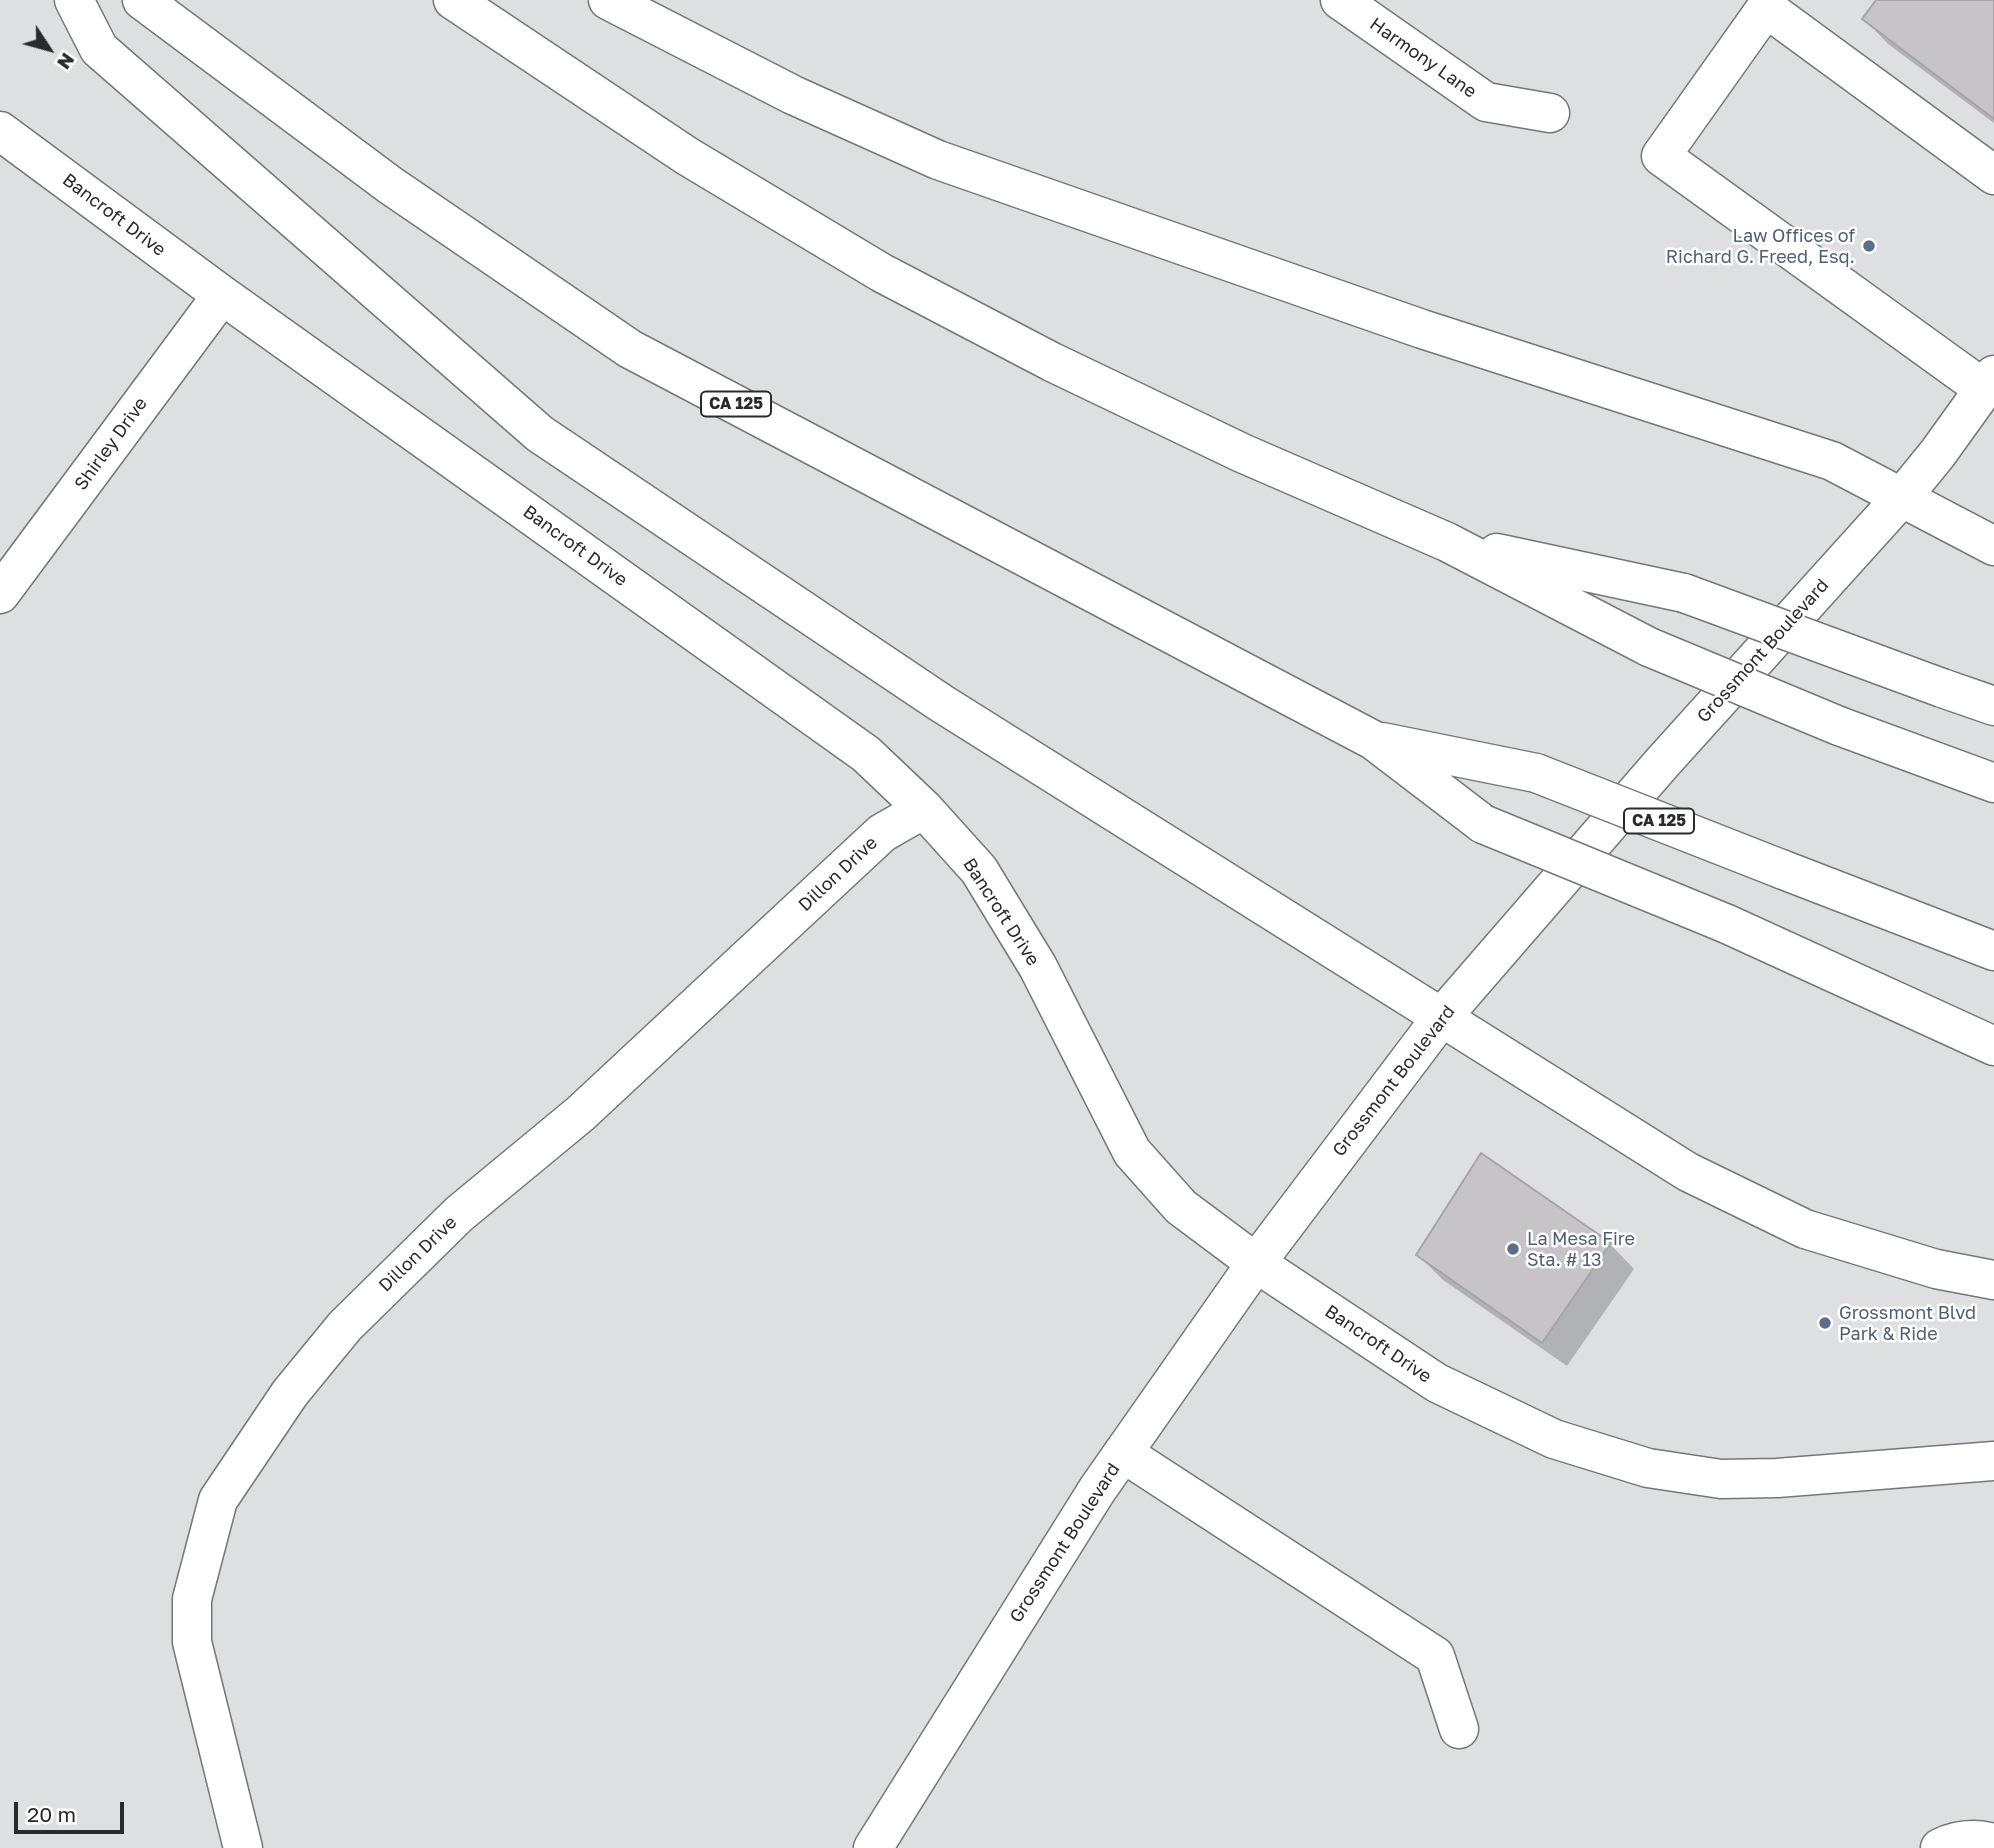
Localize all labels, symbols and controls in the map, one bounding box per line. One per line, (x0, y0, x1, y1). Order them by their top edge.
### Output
street label: Harmony Lane (1366, 13, 1480, 103)
north arrow (14, 14, 84, 84)
text: N (53, 49, 80, 74)
street label: Bancroft Drive (58, 169, 170, 261)
place label: Law Offices of Richard G. Freed, Esq. (1666, 225, 1855, 268)
marker: Law Offices of Richard G. Freed, Esq. (1861, 238, 1877, 254)
road number: CA 125 (701, 392, 771, 416)
street label: Shirley Drive (70, 393, 152, 495)
street label: Bancroft Drive (519, 501, 631, 591)
street label: Grossmont Boulevard (1693, 575, 1833, 727)
road number: CA 125 (1624, 808, 1694, 834)
street label: Dillon Drive (794, 832, 882, 916)
street label: Bancroft Drive (958, 854, 1044, 970)
street label: Grossmont Boulevard (1328, 1001, 1460, 1161)
street label: Dillon Drive (375, 1212, 461, 1296)
place label: La Mesa Fire Sta. # 13 (1527, 1228, 1635, 1270)
marker: La Mesa Fire Sta. # 13 (1505, 1241, 1521, 1257)
street label: Bancroft Drive (1321, 1300, 1435, 1388)
place label: Grossmont Blvd Park & Ride (1839, 1302, 1976, 1344)
marker: Grossmont Blvd Park & Ride (1817, 1315, 1833, 1331)
street label: Grossmont Boulevard (1005, 1459, 1125, 1627)
scale bar (18, 1788, 128, 1832)
text: 20 m (27, 1801, 76, 1827)

